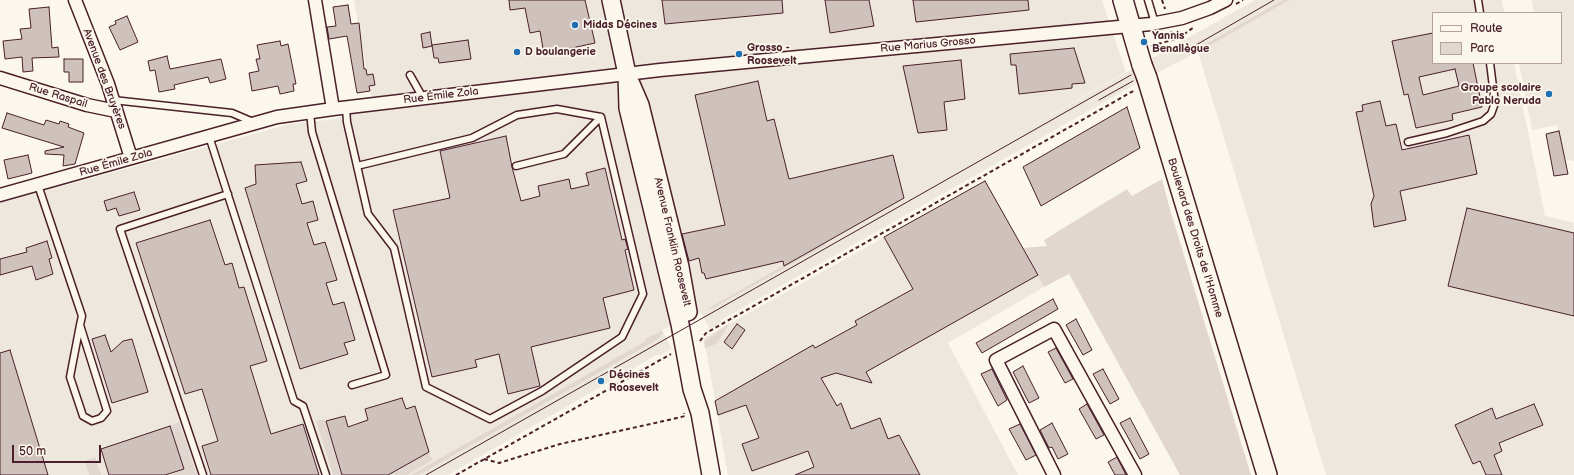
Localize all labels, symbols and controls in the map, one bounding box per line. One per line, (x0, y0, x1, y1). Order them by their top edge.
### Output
legend (1432, 12, 1562, 64)
place label: Midas Décines (583, 18, 657, 32)
marker: Midas Décines (570, 20, 580, 30)
text: Route (1470, 21, 1502, 36)
street label: Avenue des Bruyères (80, 27, 128, 131)
place label: Yannis Benallègue (1152, 29, 1209, 55)
street label: Rue Marius Grosso (880, 34, 976, 56)
marker: Yannis Benallègue (1139, 37, 1149, 47)
place label: Grosso - Roosevelt (747, 41, 797, 67)
text: Parc (1470, 41, 1494, 56)
place label: D boulangerie (525, 45, 596, 59)
marker: D boulangerie (512, 47, 522, 57)
marker: Grosso - Roosevelt (734, 49, 744, 59)
street label: Rue Raspail (27, 81, 89, 111)
place label: Groupe scolaire Pablo Neruda (1461, 81, 1541, 107)
street label: Rue Émile Zola (403, 85, 479, 107)
marker: Groupe scolaire Pablo Neruda (1544, 89, 1554, 99)
street label: Rue Émile Zola (78, 146, 154, 180)
street label: Boulevard des Droits de l'Homme (1164, 157, 1226, 319)
street label: Avenue Franklin Roosevelt (651, 176, 693, 308)
place label: Décines Roosevelt (609, 368, 659, 394)
marker: Décines Roosevelt (596, 376, 606, 386)
scale bar (14, 437, 103, 463)
text: 50 m (19, 444, 46, 459)

